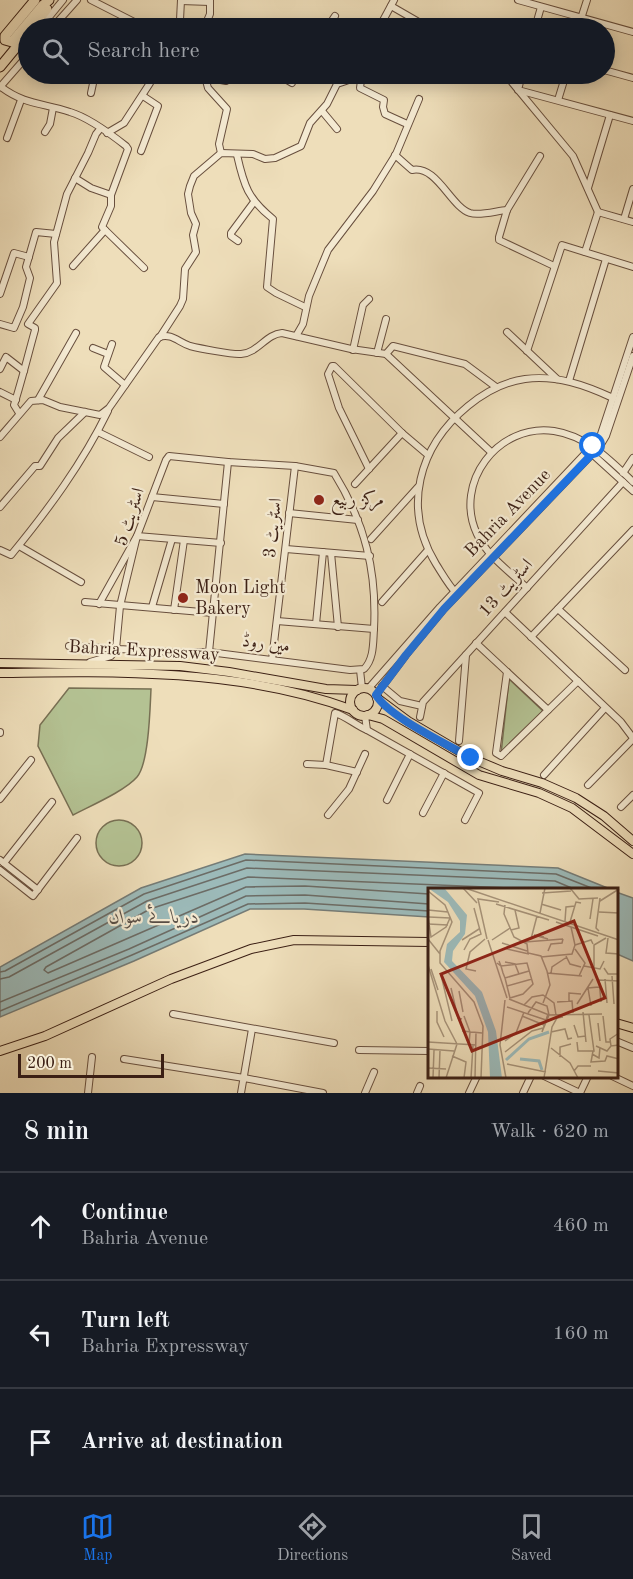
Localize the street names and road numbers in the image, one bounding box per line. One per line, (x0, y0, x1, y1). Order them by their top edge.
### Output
street label: Bahria Avenue (462, 466, 554, 560)
street label: اسٹریٹ 5 (112, 486, 150, 549)
street label: اسٹریٹ 3 (261, 497, 287, 559)
street label: اسٹریٹ 13 (476, 556, 538, 622)
street label: مین روڈ (241, 630, 291, 657)
street label: Bahria Expressway (68, 638, 220, 664)

